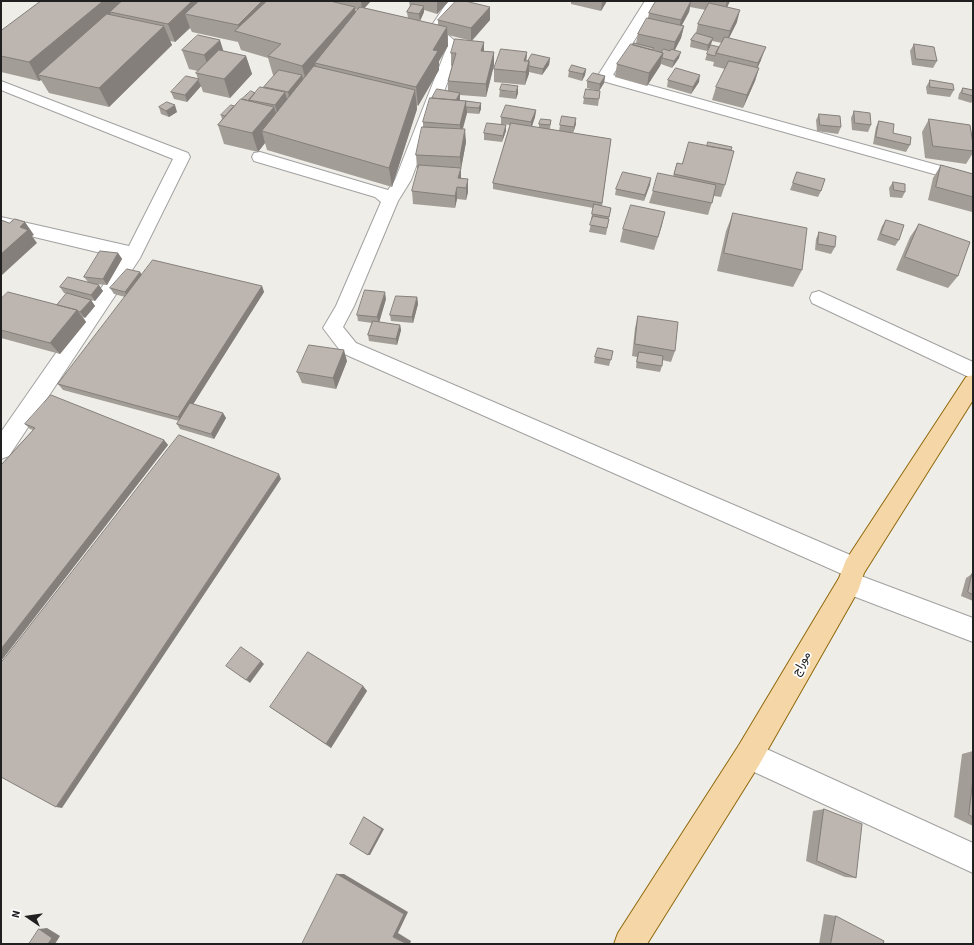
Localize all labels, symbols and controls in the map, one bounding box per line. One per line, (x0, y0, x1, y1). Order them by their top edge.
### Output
street label: موراج (789, 649, 815, 679)
north arrow (8, 897, 48, 937)
text: N (8, 909, 24, 919)

